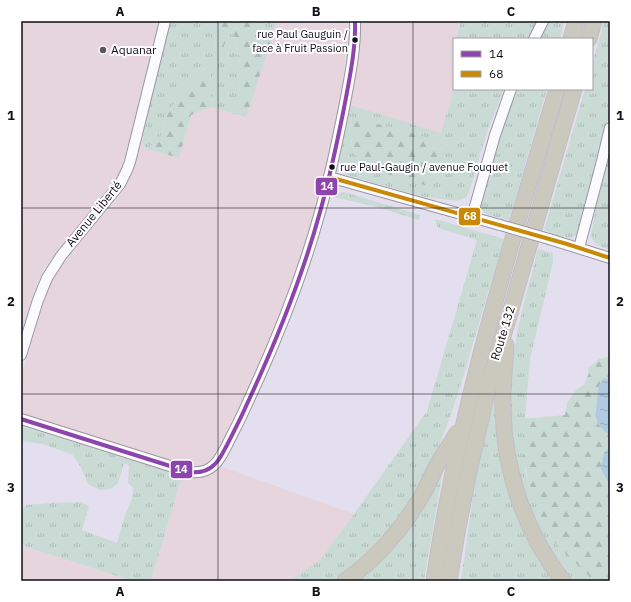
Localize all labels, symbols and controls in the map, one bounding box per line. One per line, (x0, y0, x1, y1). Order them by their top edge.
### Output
text: A (116, 3, 125, 20)
text: B (312, 3, 321, 20)
text: C (507, 3, 516, 20)
place label: rue Paul Gauguin / face à Fruit Passion (252, 27, 348, 55)
marker: rue Paul Gauguin / face à Fruit Passion (350, 35, 360, 45)
legend (453, 38, 593, 90)
place label: Aquanar (111, 42, 157, 57)
marker: Aquanar (98, 45, 108, 55)
text: 14 (489, 46, 503, 61)
text: 68 (489, 66, 503, 81)
text: 1 (7, 107, 15, 124)
text: 1 (616, 107, 624, 124)
place label: rue Paul-Gaugin / avenue Fouquet (340, 160, 508, 174)
marker: rue Paul-Gaugin / avenue Fouquet (327, 162, 337, 172)
street label: Avenue Liberté (62, 177, 125, 250)
line badge: 14 (315, 177, 338, 196)
text: 14 (320, 179, 334, 193)
line badge: 68 (458, 207, 481, 226)
text: 68 (463, 209, 477, 223)
text: 2 (7, 293, 15, 310)
text: 2 (616, 293, 624, 310)
street label: Route 132 (487, 304, 518, 362)
line badge: 14 (170, 460, 193, 479)
text: 14 (174, 462, 188, 476)
text: 3 (7, 479, 15, 496)
text: 3 (616, 479, 624, 496)
text: A (116, 583, 125, 600)
text: B (312, 583, 321, 600)
text: C (507, 583, 516, 600)

